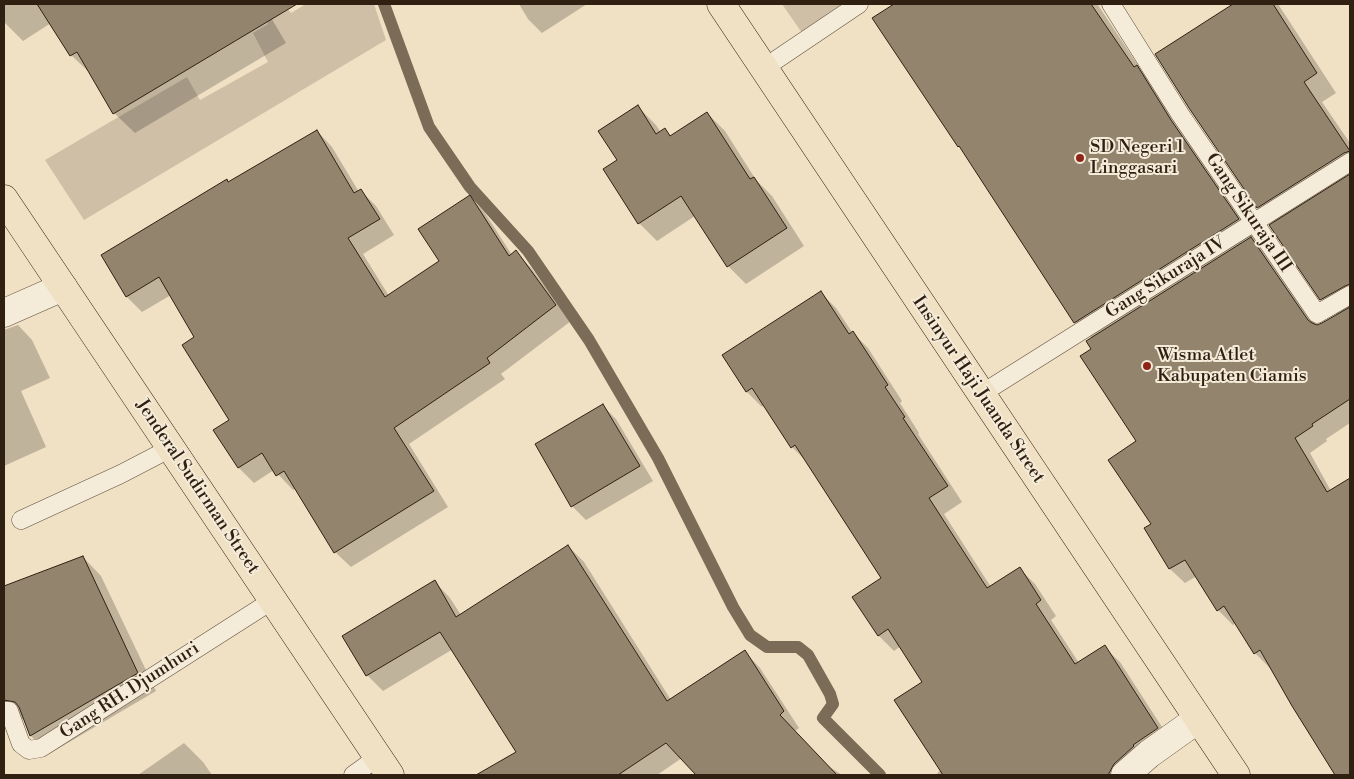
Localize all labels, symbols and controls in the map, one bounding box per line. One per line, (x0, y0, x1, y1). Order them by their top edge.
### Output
place label: SD Negeri 1 Linggasari (1090, 137, 1184, 180)
street label: Gang Sikuraja III (1200, 150, 1296, 276)
marker: SD Negeri 1 Linggasari (1074, 152, 1086, 164)
street label: Gang Sikuraja IV (1102, 232, 1230, 324)
street label: Insinyur Haji Juanda Street (907, 292, 1049, 488)
place label: Wisma Atlet Kabupaten Ciamis (1157, 345, 1307, 388)
marker: Wisma Atlet Kabupaten Ciamis (1141, 360, 1153, 372)
street label: Jenderal Sudirman Street (131, 396, 263, 578)
street label: Gang RH. Djumhuri (56, 638, 204, 744)

